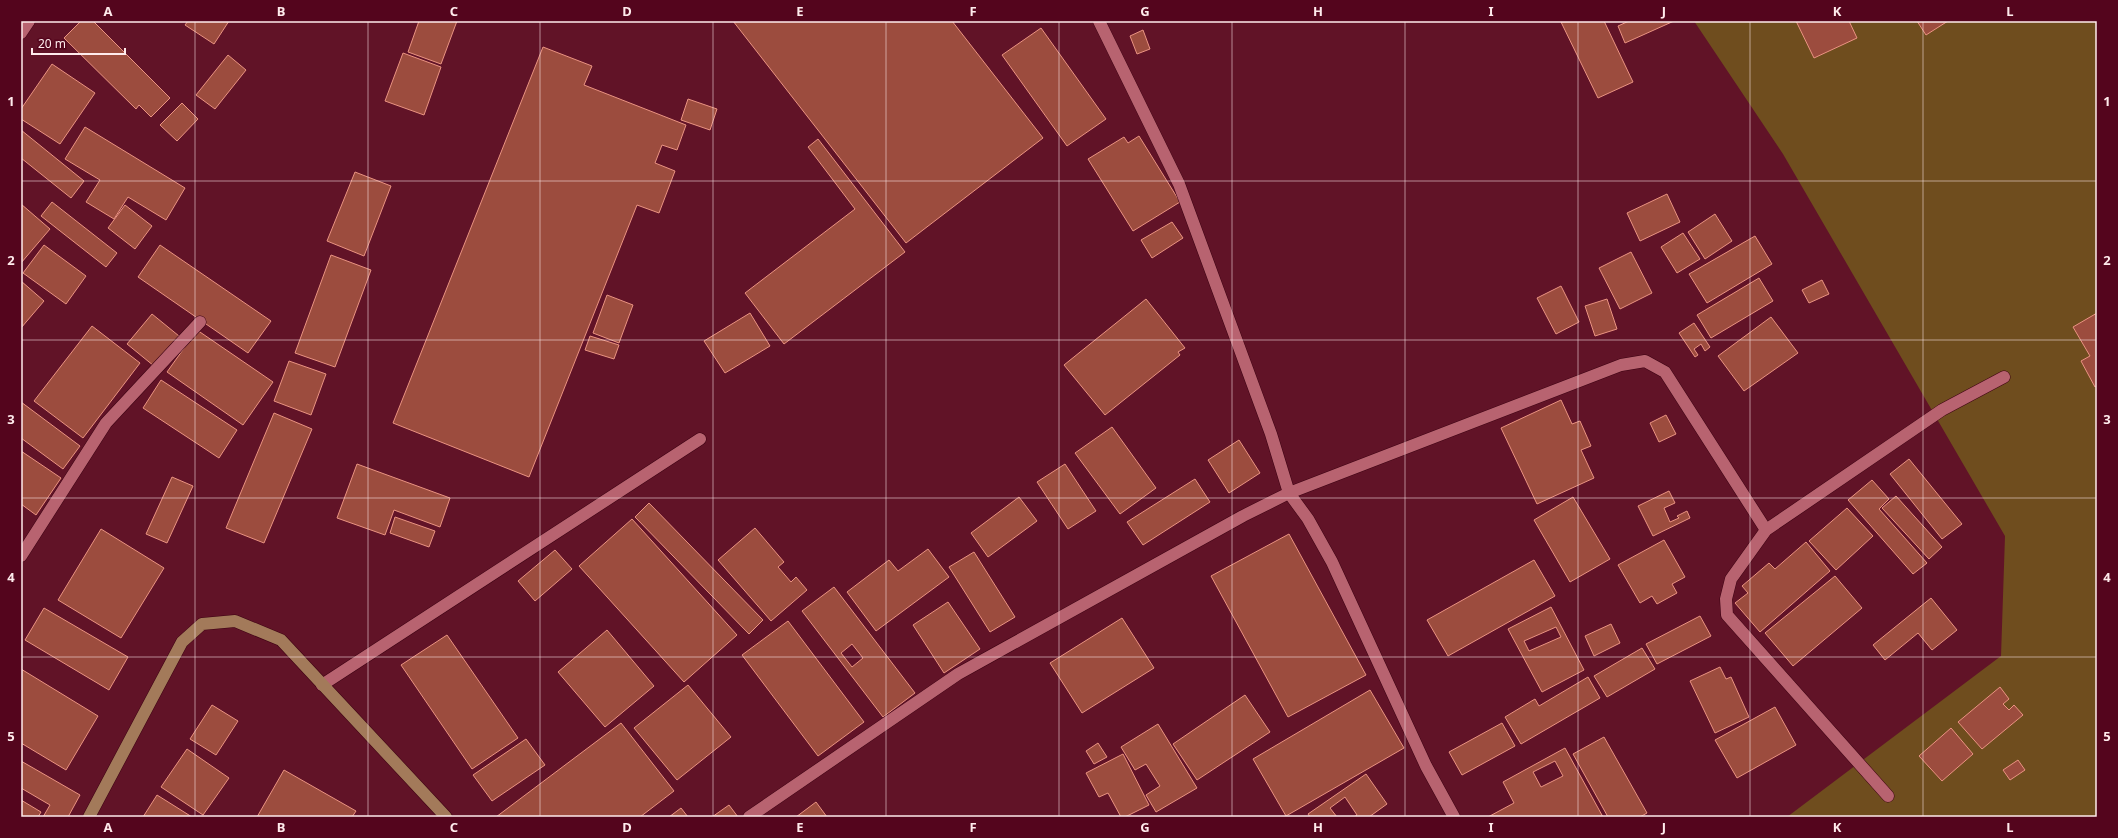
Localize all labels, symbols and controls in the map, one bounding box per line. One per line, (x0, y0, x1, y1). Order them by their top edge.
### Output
text: A (104, 2, 113, 20)
text: B (277, 2, 285, 20)
text: C (450, 2, 458, 20)
text: D (622, 2, 632, 20)
text: E (796, 2, 804, 20)
text: F (969, 2, 977, 20)
text: G (1140, 2, 1150, 20)
text: H (1313, 2, 1323, 20)
text: I (1488, 2, 1494, 20)
text: J (1661, 2, 1666, 20)
text: K (1833, 2, 1842, 20)
text: L (2006, 2, 2014, 20)
scale bar (32, 30, 125, 56)
text: 20 m (38, 35, 66, 52)
text: 1 (7, 92, 15, 110)
text: 1 (2103, 92, 2111, 110)
text: 2 (7, 251, 15, 269)
text: 2 (2103, 251, 2111, 269)
text: 3 (7, 410, 15, 428)
text: 3 (2103, 410, 2111, 428)
text: 4 (7, 568, 15, 586)
text: 4 (2103, 568, 2111, 586)
text: 5 (7, 727, 15, 745)
text: 5 (2103, 727, 2111, 745)
text: A (104, 818, 113, 836)
text: B (277, 818, 285, 836)
text: C (450, 818, 458, 836)
text: D (622, 818, 632, 836)
text: E (796, 818, 804, 836)
text: F (969, 818, 977, 836)
text: G (1140, 818, 1150, 836)
text: H (1313, 818, 1323, 836)
text: I (1488, 818, 1494, 836)
text: J (1661, 818, 1666, 836)
text: K (1833, 818, 1842, 836)
text: L (2006, 818, 2014, 836)

